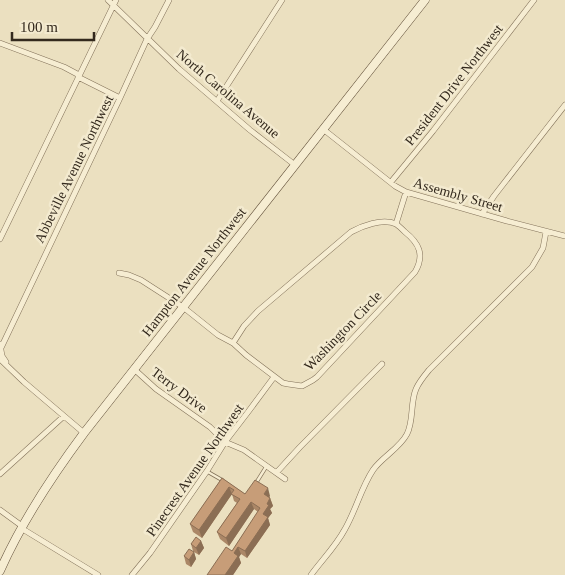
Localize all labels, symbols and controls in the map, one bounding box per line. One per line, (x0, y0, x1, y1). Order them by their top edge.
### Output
scale bar (12, 10, 95, 42)
text: 100 m (20, 19, 58, 35)
street label: President Drive Northwest (402, 21, 506, 148)
street label: North Carolina Avenue (174, 47, 282, 141)
street label: Abbeville Avenue Northwest (32, 93, 116, 245)
street label: Assembly Street (412, 175, 504, 215)
street label: Hampton Avenue Northwest (139, 205, 249, 339)
street label: Washington Circle (301, 288, 385, 374)
street label: Terry Drive (148, 364, 210, 416)
street label: Pinecrest Avenue Northwest (143, 401, 247, 539)

